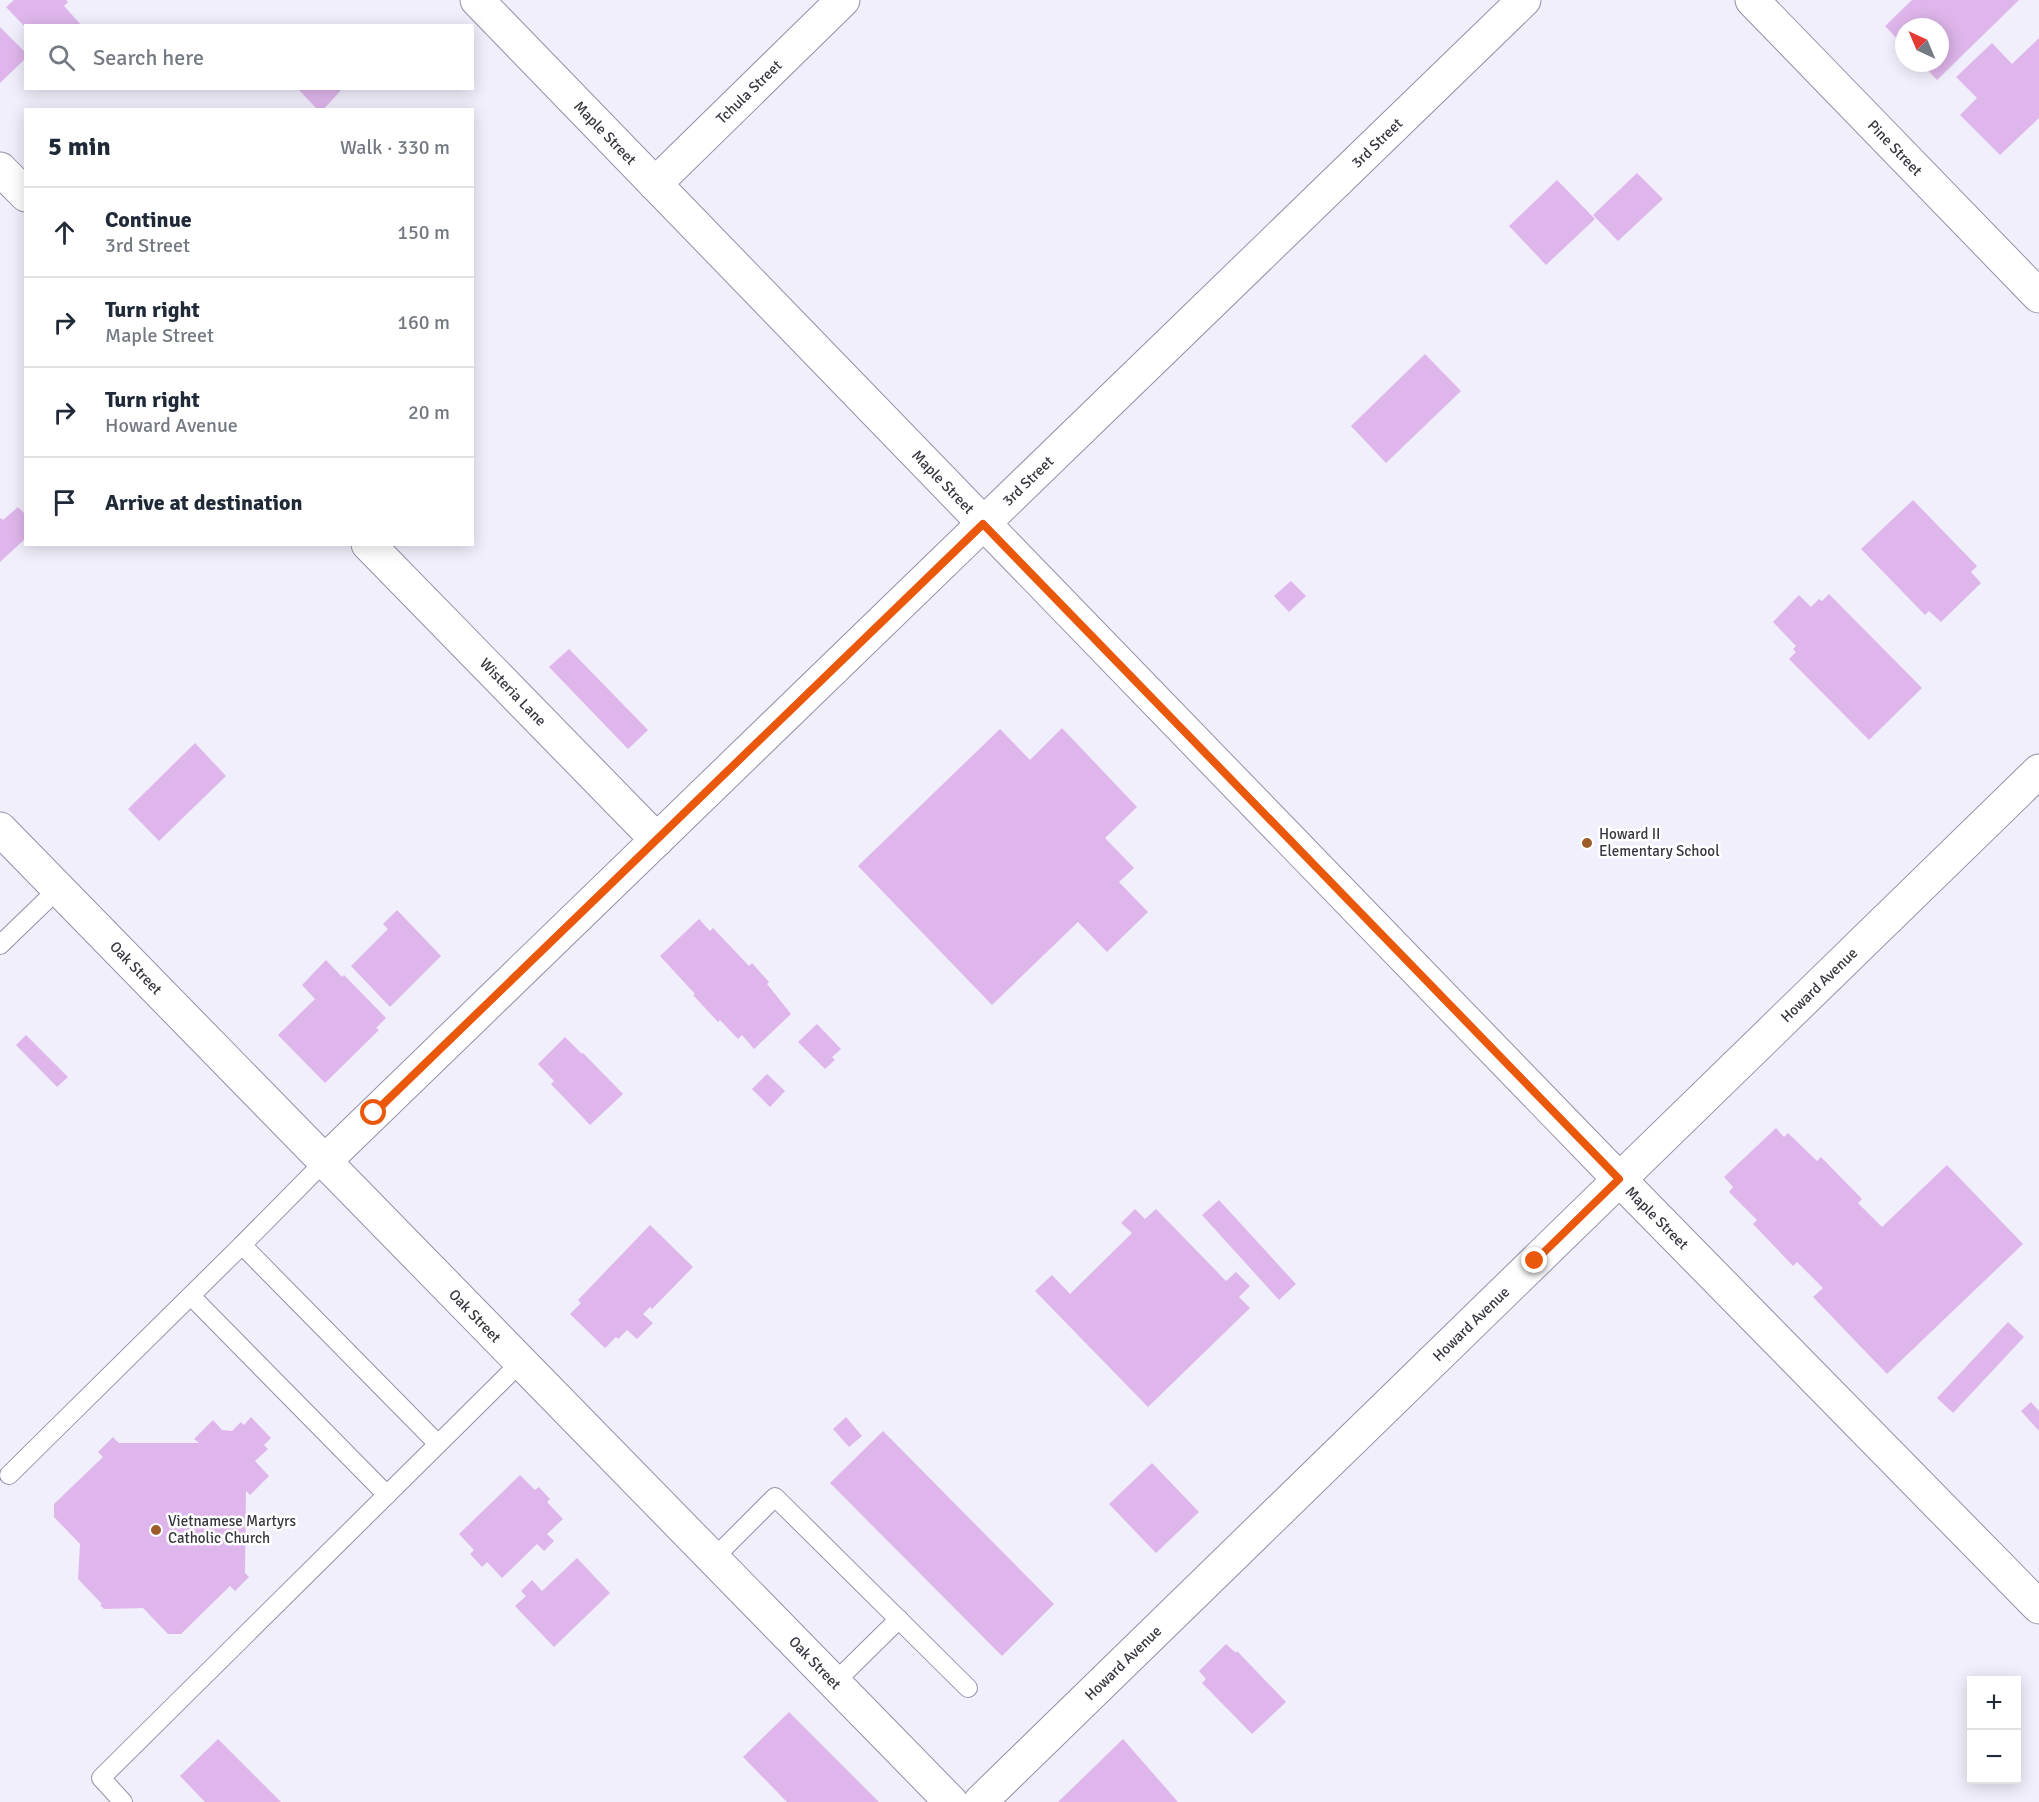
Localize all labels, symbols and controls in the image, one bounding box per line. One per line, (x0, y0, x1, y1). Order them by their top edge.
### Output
north arrow (1895, 18, 1949, 72)
search box (24, 24, 474, 90)
icon: search (45, 41, 78, 74)
text: Search here (93, 44, 204, 71)
street label: Tchula Street (713, 56, 785, 128)
street label: Maple Street (570, 97, 640, 169)
street label: 3rd Street (1348, 114, 1406, 172)
street label: Pine Street (1864, 116, 1926, 180)
text: 5 min (48, 131, 111, 163)
text: Walk · 330 m (340, 135, 450, 160)
text: Continue (105, 206, 192, 233)
icon: ahead (48, 216, 81, 249)
text: 150 m (397, 220, 450, 245)
text: 3rd Street (105, 233, 190, 258)
text: Turn right (105, 296, 200, 323)
icon: right (48, 306, 81, 339)
text: 160 m (397, 310, 450, 335)
text: Maple Street (105, 323, 214, 348)
text: Turn right (105, 386, 200, 413)
icon: right (48, 396, 81, 429)
text: 20 m (408, 400, 450, 425)
text: Howard Avenue (105, 413, 238, 438)
street label: Maple Street (908, 446, 978, 518)
street label: 3rd Street (999, 452, 1057, 510)
icon: arrive (48, 486, 81, 519)
text: Arrive at destination (105, 489, 302, 516)
street label: Wisteria Lane (476, 654, 550, 730)
place label: Howard II Elementary School (1599, 825, 1720, 860)
marker: Howard II Elementary School (1580, 836, 1594, 850)
street label: Oak Street (106, 938, 166, 998)
street label: Howard Avenue (1777, 944, 1861, 1026)
route start (360, 1099, 386, 1125)
street label: Maple Street (1622, 1183, 1692, 1253)
route end (1521, 1247, 1547, 1273)
street label: Howard Avenue (1429, 1283, 1513, 1365)
street label: Oak Street (445, 1286, 505, 1346)
place label: Vietnamese Martyrs Catholic Church (168, 1512, 296, 1547)
marker: Vietnamese Martyrs Catholic Church (149, 1523, 163, 1537)
street label: Howard Avenue (1081, 1622, 1165, 1704)
street label: Oak Street (785, 1633, 845, 1693)
map controls (1967, 1676, 2021, 1784)
button: + (1967, 1676, 2021, 1730)
button: − (1967, 1730, 2021, 1784)

